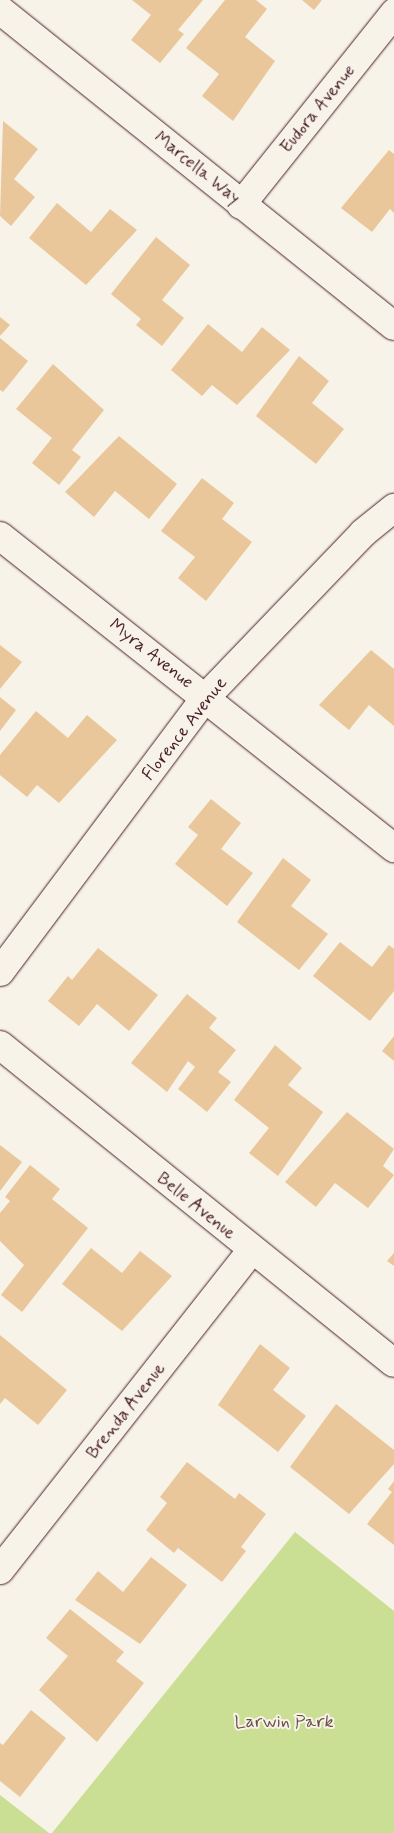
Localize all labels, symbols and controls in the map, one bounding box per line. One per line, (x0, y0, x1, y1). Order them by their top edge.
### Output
street label: Eudora Avenue (275, 59, 361, 159)
street label: Marcella Way (149, 126, 245, 210)
street label: Myra Avenue (104, 614, 198, 694)
street label: Florence Avenue (138, 673, 232, 785)
street label: Belle Avenue (151, 1167, 241, 1245)
street label: Brenda Avenue (81, 1357, 171, 1465)
park label: Larwin Park (236, 1711, 332, 1733)

